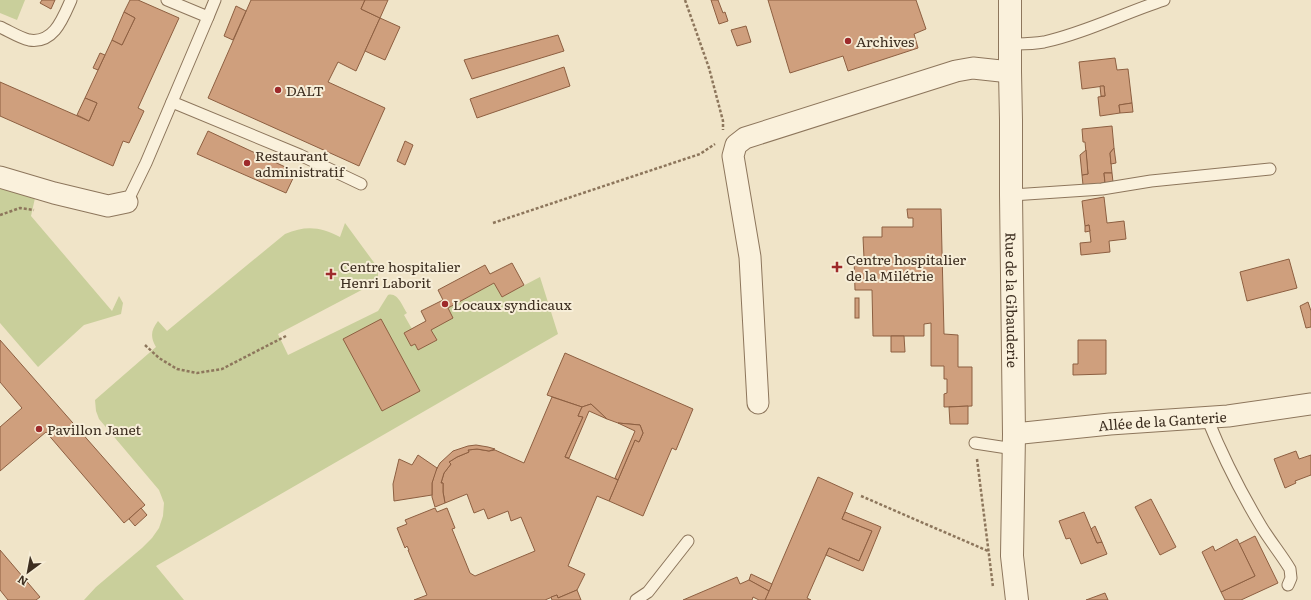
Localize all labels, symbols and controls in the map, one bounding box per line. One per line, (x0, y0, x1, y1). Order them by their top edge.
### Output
place label: Archives (856, 31, 914, 51)
marker: Archives (843, 36, 853, 46)
place label: DALT (286, 80, 324, 100)
marker: DALT (273, 85, 283, 95)
place label: Restaurant administratif (255, 145, 346, 181)
marker: Restaurant administratif (242, 158, 252, 168)
street label: Rue de la Gibauderie (1001, 232, 1023, 368)
place label: Centre hospitalier de la Milétrie (846, 249, 967, 285)
place label: Centre hospitalier Henri Laborit (340, 256, 461, 292)
marker: Centre hospitalier de la Milétrie (831, 261, 843, 273)
marker: Centre hospitalier Henri Laborit (325, 268, 337, 280)
place label: Locaux syndicaux (453, 294, 572, 314)
marker: Locaux syndicaux (440, 299, 450, 309)
street label: Allée de la Ganterie (1097, 406, 1227, 435)
place label: Pavillon Janet (47, 419, 142, 439)
marker: Pavillon Janet (34, 424, 44, 434)
north arrow (8, 552, 48, 592)
text: N (14, 572, 30, 591)

